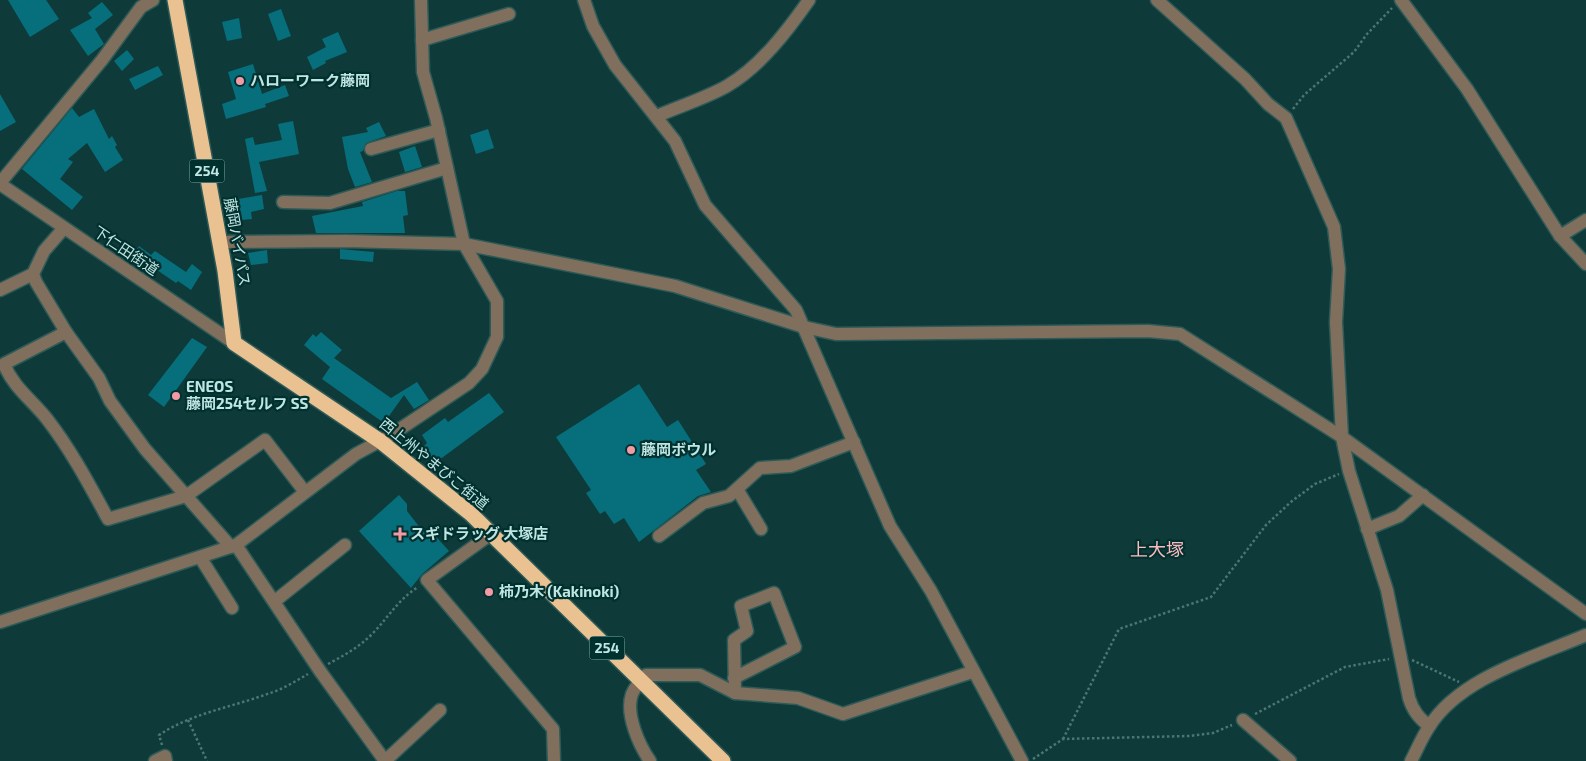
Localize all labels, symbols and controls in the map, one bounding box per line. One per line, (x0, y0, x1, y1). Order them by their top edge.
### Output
place label: ハローワーク藤岡 (250, 71, 370, 89)
marker: ハローワーク藤岡 (234, 75, 246, 87)
road number: 254 (190, 160, 224, 182)
street label: 藤岡バイパス (221, 196, 255, 288)
street label: 下仁田街道 (90, 222, 163, 279)
place label: ENEOS 藤岡254セルフ SS (186, 377, 309, 412)
marker: ENEOS 藤岡254セルフ SS (170, 390, 182, 402)
street label: 西上州やまびこ街道 (377, 414, 493, 513)
place label: 藤岡ボウル (641, 440, 716, 458)
marker: 藤岡ボウル (625, 444, 637, 456)
place label: スギドラッグ 大塚店 (410, 524, 548, 542)
marker: スギドラッグ 大塚店 (394, 528, 406, 540)
district label: 上大塚 (1130, 538, 1184, 560)
place label: 柿乃木 (Kakinoki) (499, 582, 619, 600)
marker: 柿乃木 (Kakinoki) (483, 586, 495, 598)
road number: 254 (590, 636, 624, 660)

